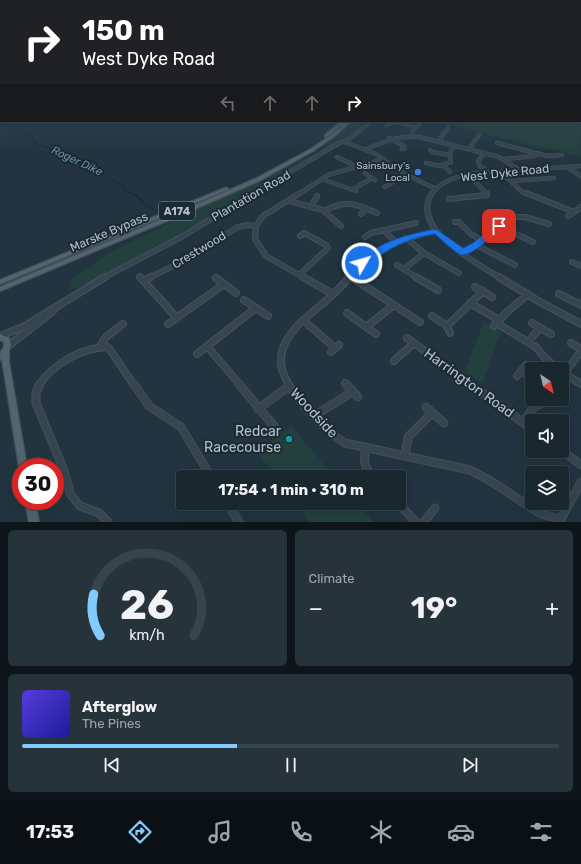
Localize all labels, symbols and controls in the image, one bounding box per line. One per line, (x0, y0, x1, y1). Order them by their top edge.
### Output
text: 150 m (82, 14, 165, 47)
icon: right (16, 16, 68, 68)
text: West Dyke Road (82, 48, 215, 70)
icon: left (217, 92, 239, 114)
icon: ahead (259, 92, 281, 114)
icon: ahead (301, 92, 323, 114)
icon: right (343, 92, 365, 114)
water label: Roger Dike (49, 144, 105, 178)
place label: Sainsbury's Local (356, 160, 410, 184)
street label: West Dyke Road (460, 161, 550, 185)
marker: Sainsbury's Local (413, 167, 423, 177)
street label: Plantation Road (209, 168, 293, 224)
road number: A174 (159, 202, 195, 220)
street label: Marske Bypass (68, 209, 150, 255)
pin (482, 209, 516, 243)
icon: arrive (488, 215, 510, 237)
street label: Crestwood (170, 228, 228, 272)
position arrow (341, 242, 383, 284)
street label: Harrington Road (421, 345, 517, 421)
north arrow (525, 362, 569, 406)
map controls (525, 362, 569, 510)
street label: Woodside (287, 385, 341, 442)
button: sound (525, 414, 569, 458)
place label: Redcar Racecourse (204, 423, 282, 456)
marker: Redcar Racecourse (284, 434, 294, 444)
speed limit sign: 30 (12, 458, 64, 510)
button: layers (525, 466, 569, 510)
text: 17:54 · 1 min · 310 m (218, 481, 364, 499)
text: Climate (309, 571, 355, 586)
text: 26 (120, 580, 174, 629)
text: 19° (411, 590, 457, 626)
text: − (309, 595, 323, 622)
text: + (545, 595, 559, 622)
text: km/h (129, 627, 165, 644)
text: Afterglow (82, 698, 157, 716)
text: The Pines (82, 716, 141, 731)
icon: previous (101, 754, 123, 776)
icon: pause (280, 754, 302, 776)
icon: next (459, 754, 481, 776)
icon: directions (126, 818, 154, 846)
icon: music (206, 818, 234, 846)
icon: phone (287, 818, 315, 846)
icon: climate (367, 818, 395, 846)
icon: car (447, 818, 475, 846)
icon: filters (527, 818, 555, 846)
text: 17:53 (26, 821, 74, 843)

